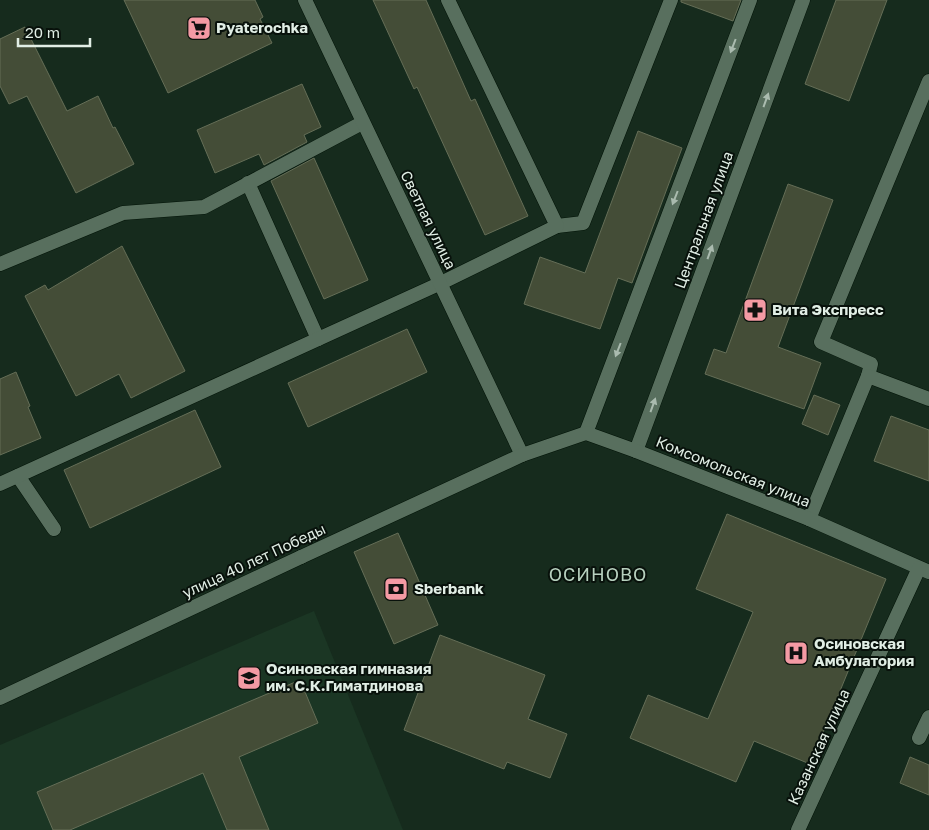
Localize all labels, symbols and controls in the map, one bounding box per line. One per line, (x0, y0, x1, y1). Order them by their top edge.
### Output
scale bar (18, 15, 90, 47)
supermarket icon: Pyaterochka (186, 15, 212, 41)
place label: Pyaterochka (216, 18, 308, 36)
text: 20 m (25, 23, 60, 41)
one-way arrow (729, 38, 736, 53)
one-way arrow (762, 92, 770, 107)
street label: Центральная улица (670, 149, 736, 291)
street label: Светлая улица (397, 167, 461, 272)
one-way arrow (671, 190, 678, 205)
one-way arrow (706, 245, 714, 260)
pharmacy icon: Вита Экспресс (742, 297, 768, 323)
place label: Вита Экспресс (772, 300, 884, 318)
one-way arrow (614, 342, 621, 357)
one-way arrow (649, 397, 657, 412)
street label: Комсомольская улица (654, 432, 813, 510)
street label: улица 40 лет Победы (179, 519, 328, 601)
district label: ОСИНОВО (549, 563, 647, 585)
bank icon: Sberbank (383, 576, 409, 602)
place label: Sberbank (414, 579, 484, 597)
place label: Осиновская Амбулатория (814, 634, 914, 669)
hospital icon: Осиновская Амбулатория (783, 640, 809, 666)
place label: Осиновская гимназия им. С.К.Гиматдинова (266, 659, 432, 694)
school or university icon: Осиновская гимназия им. С.К.Гиматдинова (236, 665, 262, 691)
street label: Казанская улица (783, 686, 853, 807)

